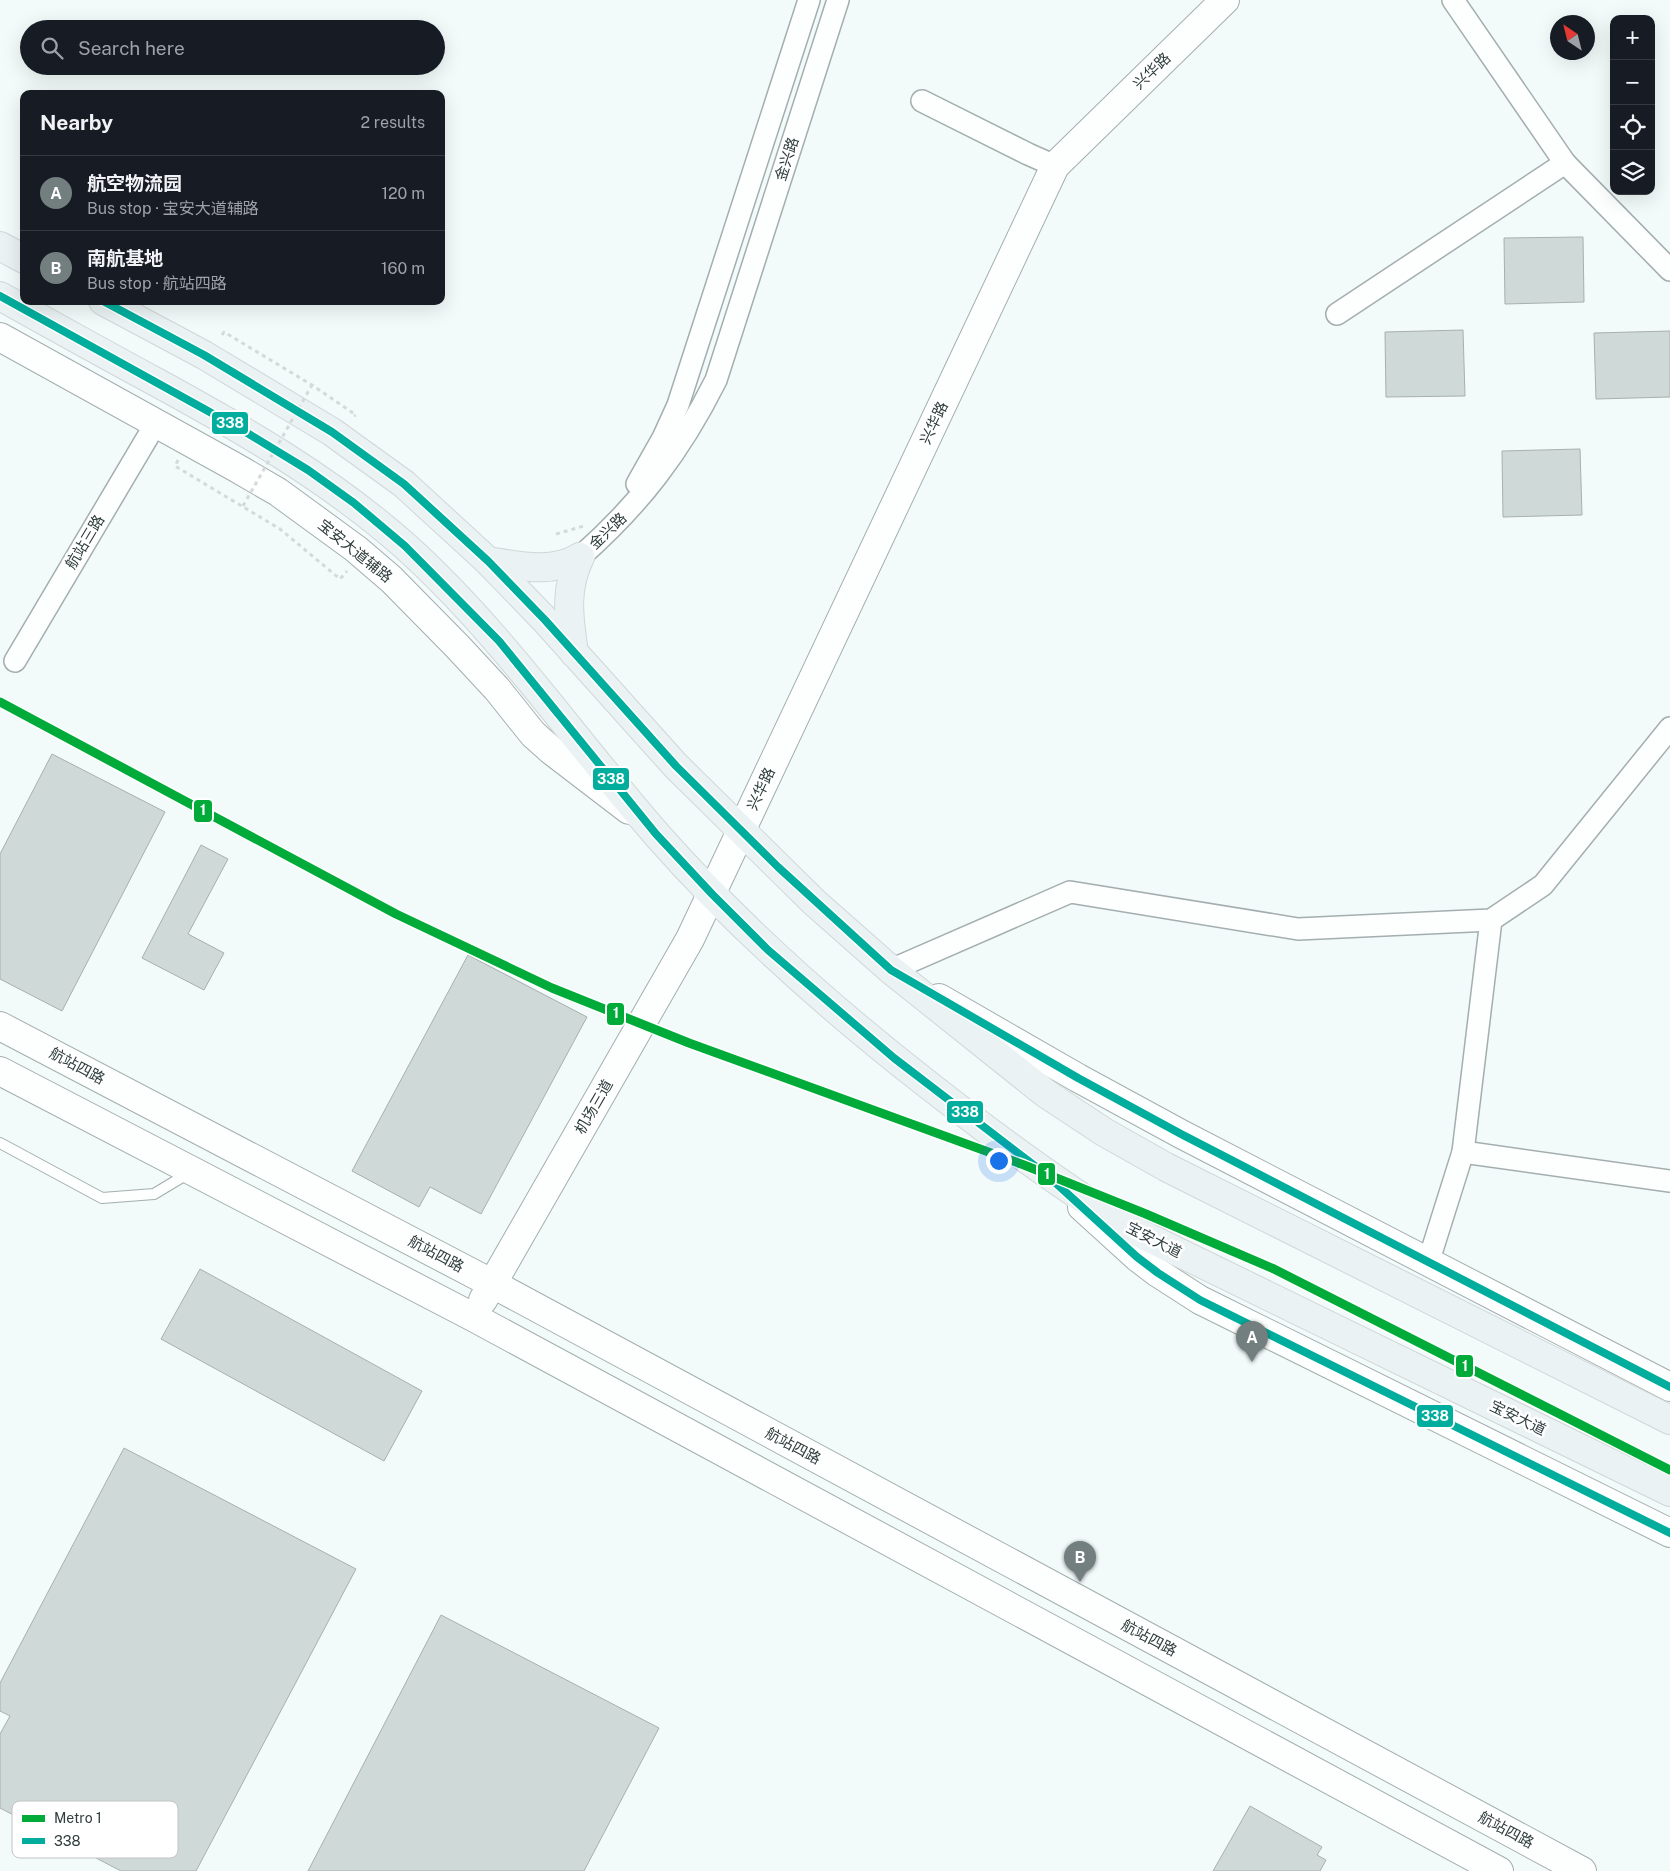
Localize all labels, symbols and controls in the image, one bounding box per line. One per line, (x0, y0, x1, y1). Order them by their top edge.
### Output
north arrow (1550, 15, 1595, 60)
map controls (1610, 15, 1655, 195)
button: + (1610, 15, 1655, 60)
search box (20, 20, 445, 75)
icon: search (38, 34, 66, 62)
text: Search here (78, 37, 185, 59)
street label: 兴华路 (1130, 49, 1174, 92)
button: − (1610, 60, 1655, 105)
button: locate (1610, 105, 1655, 150)
text: Nearby (40, 110, 113, 135)
text: 2 results (360, 113, 425, 132)
street label: 金兴路 (771, 135, 802, 183)
button: layers (1610, 150, 1655, 195)
text: 航空物流园 (87, 172, 182, 194)
text: A (50, 184, 62, 203)
text: 120 m (381, 184, 425, 203)
text: Bus stop · 宝安大道辅路 (87, 199, 259, 218)
text: 南航基地 (87, 247, 163, 269)
text: B (51, 259, 61, 278)
text: 160 m (381, 259, 425, 278)
text: Bus stop · 航站四路 (87, 274, 227, 293)
street label: 兴华路 (916, 399, 951, 447)
line badge: 338 (211, 411, 249, 435)
text: 338 (216, 415, 244, 431)
street label: 金兴路 (586, 509, 630, 552)
street label: 航站三路 (62, 512, 107, 572)
street label: 宝安大道辅路 (315, 516, 396, 586)
street label: 兴华路 (743, 765, 778, 813)
line badge: 338 (592, 767, 630, 791)
text: 338 (597, 771, 625, 787)
line badge: 1 (193, 799, 213, 823)
text: 1 (200, 802, 206, 818)
line badge: 1 (606, 1002, 625, 1026)
text: 1 (613, 1005, 619, 1021)
street label: 航站四路 (47, 1044, 108, 1087)
street label: 机场三道 (571, 1077, 616, 1137)
line badge: 338 (946, 1100, 984, 1124)
text: 338 (951, 1104, 979, 1120)
your location (986, 1148, 1012, 1174)
line badge: 1 (1037, 1162, 1056, 1186)
text: 1 (1044, 1166, 1050, 1182)
street label: 宝安大道 (1124, 1218, 1185, 1261)
street label: 航站四路 (406, 1232, 467, 1275)
pin: A (1236, 1321, 1268, 1362)
line badge: 1 (1455, 1354, 1474, 1378)
text: 1 (1462, 1358, 1468, 1374)
street label: 宝安大道 (1488, 1397, 1549, 1438)
line badge: 338 (1416, 1404, 1454, 1428)
text: 338 (1421, 1408, 1449, 1424)
street label: 航站四路 (763, 1424, 824, 1467)
pin: B (1064, 1541, 1096, 1582)
street label: 航站四路 (1119, 1616, 1180, 1659)
legend (12, 1801, 178, 1858)
street label: 航站四路 (1476, 1808, 1537, 1851)
text: Metro 1 (54, 1810, 102, 1826)
text: 338 (54, 1833, 81, 1849)

